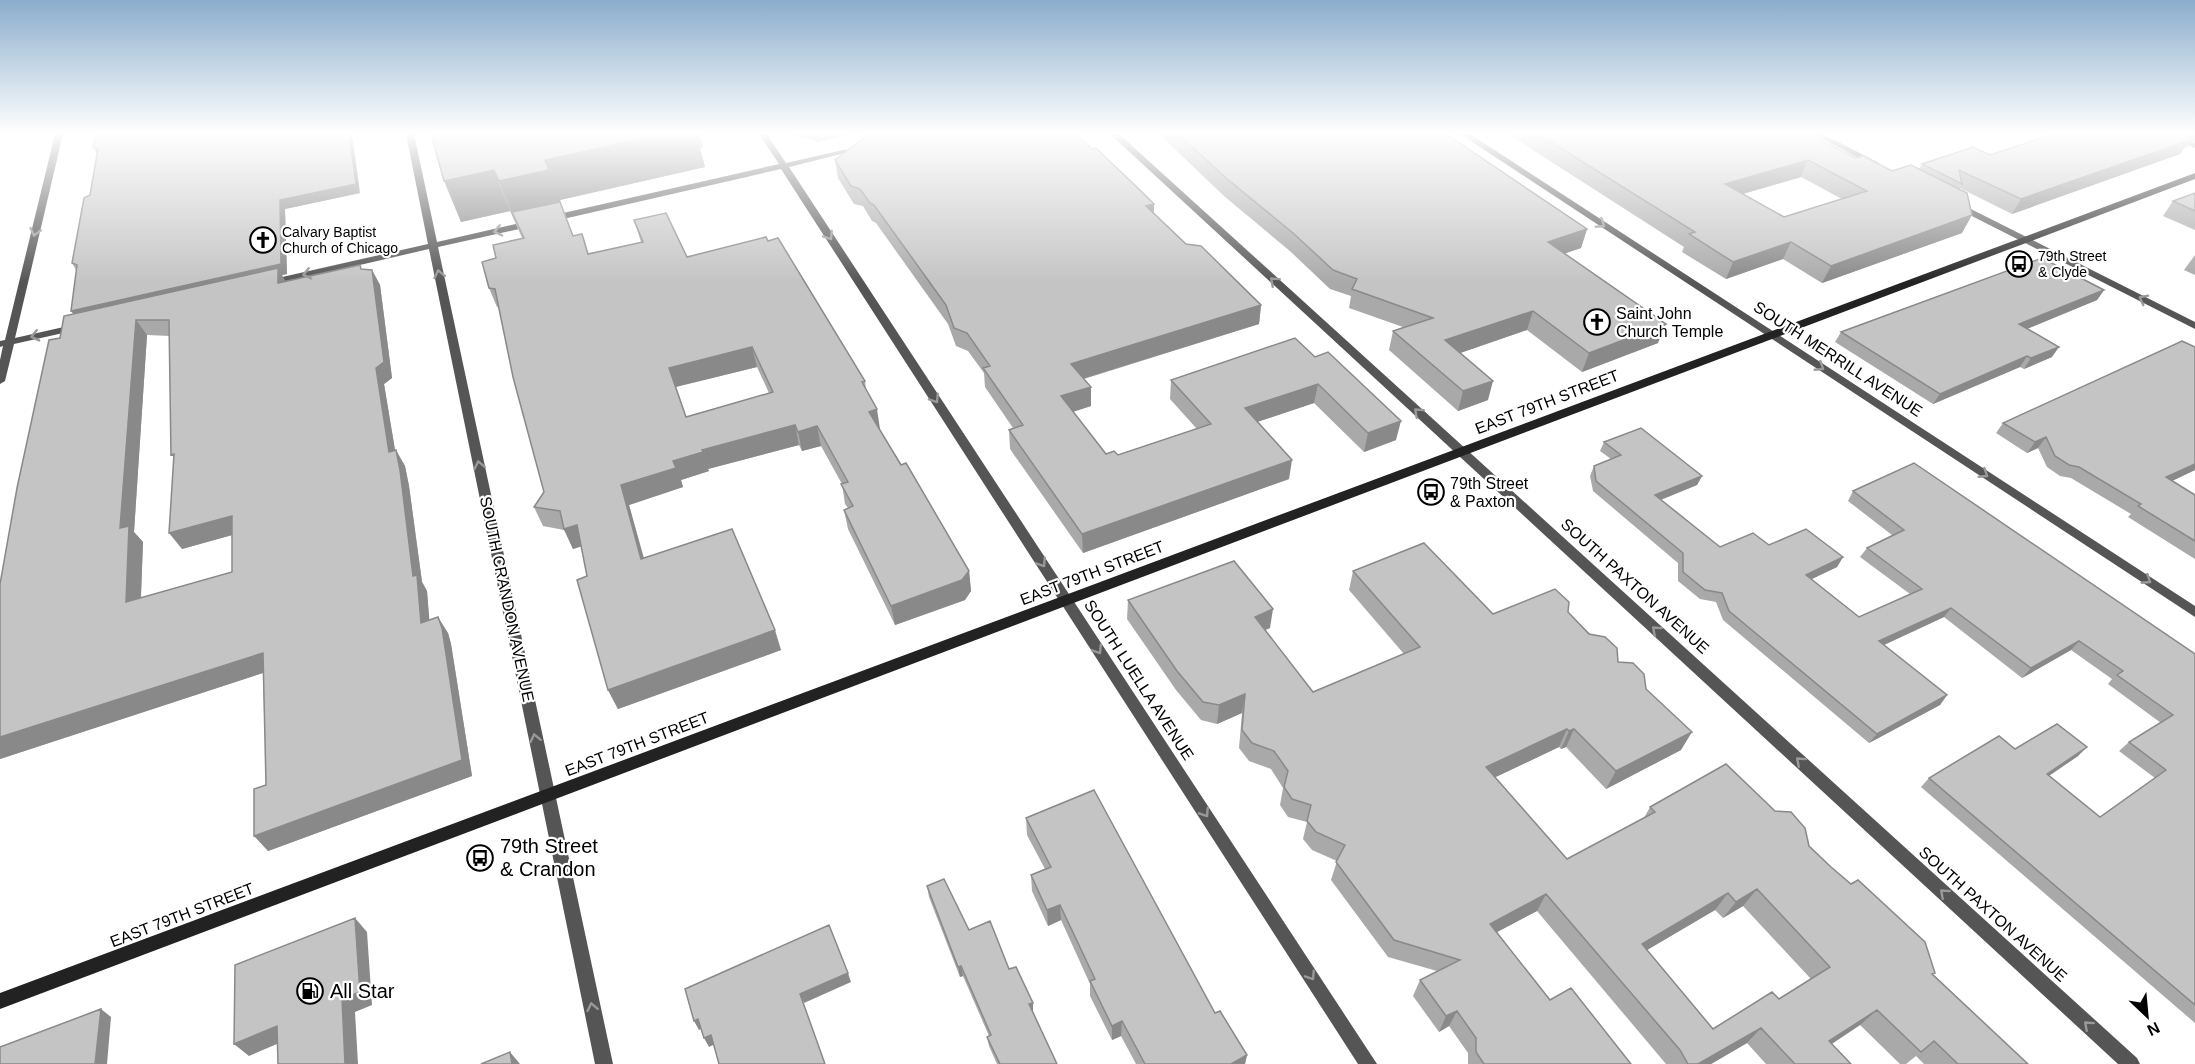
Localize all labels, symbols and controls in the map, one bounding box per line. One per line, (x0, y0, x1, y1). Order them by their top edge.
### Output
one-way arrow (1595, 216, 1605, 228)
place label: Calvary Baptist Church of Chicago (282, 224, 398, 256)
one-way arrow (493, 224, 503, 237)
church icon: Calvary Baptist Church of Chicago (248, 225, 278, 255)
one-way arrow (30, 227, 43, 237)
one-way arrow (822, 229, 833, 240)
place label: 79th Street & Clyde (2038, 248, 2107, 280)
bus stop icon: 79th Street & Clyde (2004, 249, 2034, 279)
one-way arrow (303, 267, 313, 280)
one-way arrow (433, 269, 446, 279)
one-way arrow (1270, 277, 1281, 288)
one-way arrow (2138, 295, 2149, 306)
street label: SOUTH MERRILL AVENUE (1751, 298, 1925, 420)
place label: Saint John Church Temple (1616, 305, 1723, 340)
church icon: Saint John Church Temple (1582, 307, 1612, 337)
one-way arrow (31, 329, 41, 342)
one-way arrow (1814, 360, 1825, 371)
street label: EAST 79TH STREET (1473, 367, 1622, 437)
one-way arrow (928, 393, 939, 404)
one-way arrow (1414, 408, 1425, 419)
one-way arrow (473, 460, 486, 470)
one-way arrow (1977, 467, 1988, 478)
place label: 79th Street & Paxton (1450, 475, 1529, 510)
bus stop icon: 79th Street & Paxton (1416, 477, 1446, 507)
street label: SOUTH CRANDON AVENUE (477, 495, 537, 703)
street label: SOUTH PAXTON AVENUE (1558, 515, 1712, 657)
street label: EAST 79TH STREET (1018, 538, 1167, 608)
one-way arrow (1034, 557, 1046, 567)
one-way arrow (2141, 573, 2151, 585)
street label: SOUTH LUELLA AVENUE (1081, 597, 1197, 763)
one-way arrow (1652, 626, 1663, 637)
one-way arrow (1091, 643, 1102, 654)
street label: EAST 79TH STREET (563, 709, 712, 779)
one-way arrow (529, 733, 542, 743)
one-way arrow (1796, 757, 1807, 768)
one-way arrow (1197, 807, 1209, 817)
place label: 79th Street & Crandon (500, 835, 598, 880)
bus stop icon: 79th Street & Crandon (465, 843, 495, 873)
street label: SOUTH PAXTON AVENUE (1916, 843, 2070, 985)
street label: EAST 79TH STREET (108, 880, 257, 950)
one-way arrow (1940, 889, 1951, 900)
one-way arrow (1304, 969, 1315, 980)
fuel station icon: All Star (295, 976, 325, 1006)
place label: All Star (330, 980, 395, 1002)
north arrow (2117, 986, 2177, 1046)
one-way arrow (586, 1002, 599, 1012)
text: N (2144, 1019, 2162, 1039)
one-way arrow (2084, 1021, 2095, 1032)

